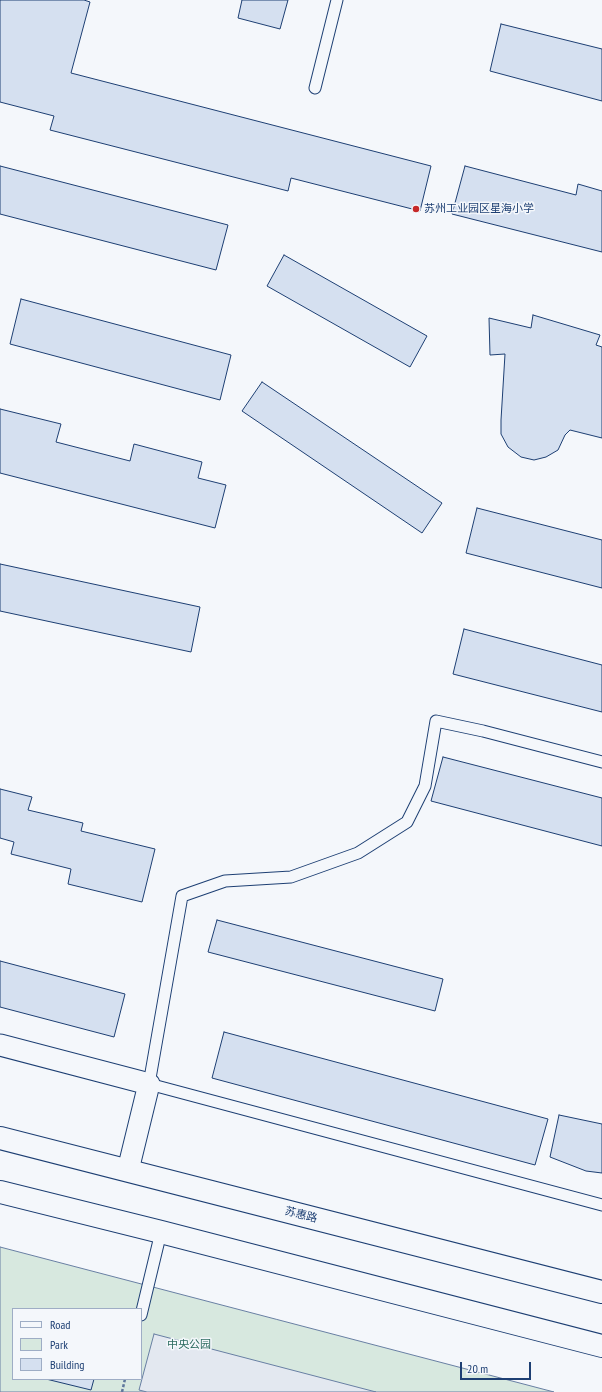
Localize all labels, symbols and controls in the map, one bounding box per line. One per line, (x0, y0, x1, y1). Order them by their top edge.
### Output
place label: 苏州工业园区星海小学 (424, 202, 534, 216)
marker: 苏州工业园区星海小学 (411, 204, 421, 214)
street label: 苏惠路 (283, 1205, 319, 1225)
legend (12, 1308, 142, 1380)
text: Road (50, 1317, 70, 1332)
text: Park (50, 1337, 68, 1352)
park label: 中央公园 (167, 1338, 211, 1352)
scale bar (462, 1354, 533, 1380)
text: Building (50, 1357, 85, 1372)
text: 20 m (467, 1361, 488, 1376)

